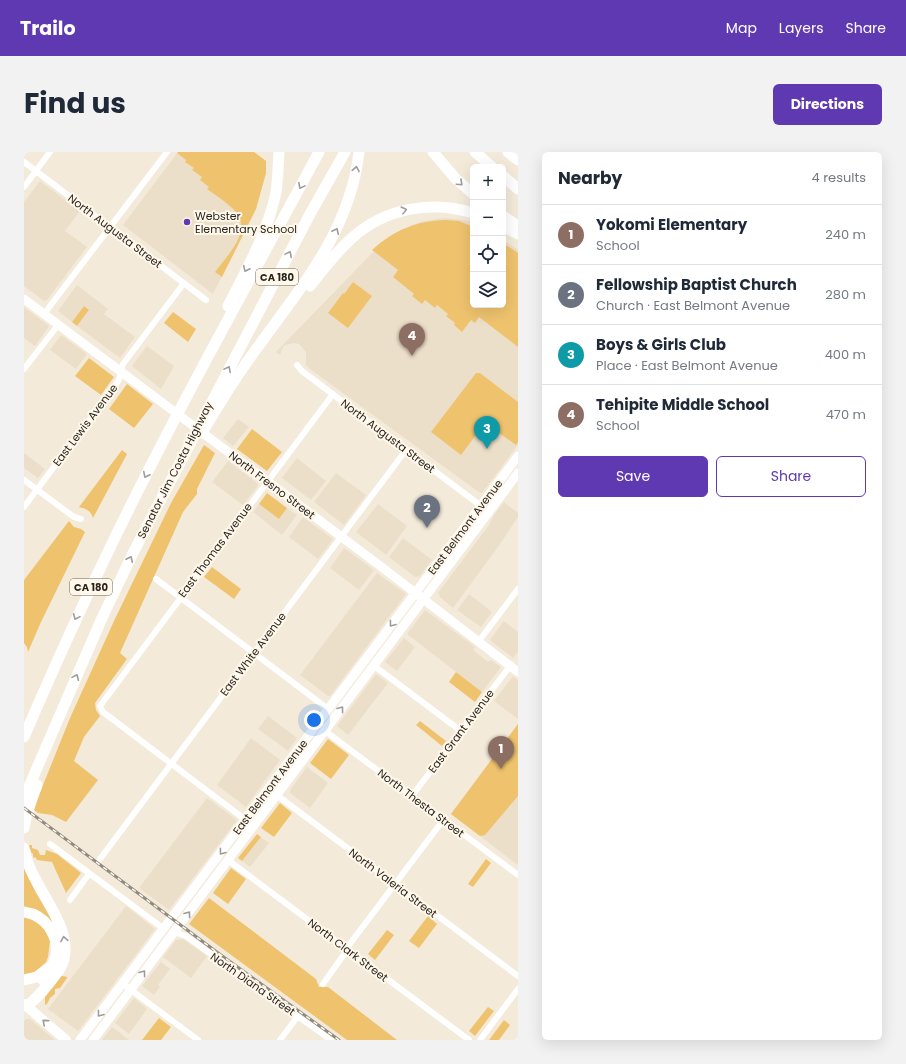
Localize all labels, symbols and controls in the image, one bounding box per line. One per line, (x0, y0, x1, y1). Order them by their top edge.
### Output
text: Trailo (20, 15, 76, 42)
text: Map (726, 18, 757, 38)
text: Layers (779, 18, 823, 38)
text: Share (845, 18, 886, 38)
text: Find us (24, 84, 126, 123)
button: Directions (773, 84, 882, 125)
map controls (470, 164, 506, 308)
button: + (470, 164, 506, 200)
one-way arrow (352, 165, 360, 172)
text: Nearby (558, 166, 622, 190)
text: 4 results (812, 168, 866, 187)
one-way arrow (455, 178, 463, 186)
one-way arrow (298, 182, 306, 189)
street label: North Augusta Street (65, 190, 165, 272)
button: − (470, 200, 506, 236)
one-way arrow (401, 207, 408, 215)
place label: Webster Elementary School (195, 208, 297, 237)
text: Yokomi Elementary (596, 214, 747, 235)
marker: Webster Elementary School (182, 217, 192, 227)
text: 1 (569, 225, 573, 244)
text: 240 m (825, 225, 866, 244)
one-way arrow (331, 228, 339, 235)
button: locate (470, 236, 506, 272)
text: School (596, 236, 640, 255)
one-way arrow (284, 251, 292, 258)
one-way arrow (243, 265, 251, 272)
road number: CA 180 (256, 269, 298, 285)
button: layers (470, 272, 506, 308)
text: Fellowship Baptist Church (596, 274, 797, 295)
text: 2 (567, 285, 575, 304)
text: 280 m (825, 285, 866, 304)
text: Church · East Belmont Avenue (596, 296, 790, 315)
pin: 4 (399, 323, 425, 356)
text: Boys & Girls Club (596, 334, 726, 355)
text: 3 (567, 345, 575, 364)
text: 400 m (825, 345, 866, 364)
text: Place · East Belmont Avenue (596, 356, 778, 375)
one-way arrow (223, 366, 231, 373)
street label: East Lewis Avenue (49, 380, 121, 469)
text: Tehipite Middle School (596, 394, 769, 415)
street label: North Augusta Street (338, 395, 438, 477)
street label: Senator Jim Costa Highway (133, 398, 217, 541)
text: 4 (567, 405, 575, 424)
text: 470 m (826, 405, 866, 424)
pin: 3 (474, 416, 500, 449)
text: School (596, 416, 640, 435)
street label: North Fresno Street (226, 447, 318, 523)
button: Save (558, 456, 708, 497)
button: Share (716, 456, 866, 497)
one-way arrow (143, 471, 151, 478)
street label: East Belmont Avenue (424, 476, 506, 578)
pin: 2 (414, 495, 440, 528)
street label: East Thomas Avenue (174, 499, 256, 601)
one-way arrow (125, 555, 133, 563)
road number: CA 180 (70, 579, 112, 595)
street label: East White Avenue (216, 609, 290, 699)
one-way arrow (73, 613, 81, 620)
one-way arrow (390, 619, 397, 626)
one-way arrow (71, 674, 79, 682)
street label: East Grant Avenue (424, 686, 498, 776)
one-way arrow (336, 706, 343, 713)
your location (304, 710, 324, 730)
street label: East Belmont Avenue (229, 736, 311, 838)
pin: 1 (488, 736, 514, 769)
street label: North Thesta Street (374, 765, 468, 841)
street label: North Valeria Street (346, 845, 440, 921)
one-way arrow (220, 847, 227, 854)
one-way arrow (183, 911, 190, 918)
street label: North Clark Street (305, 915, 391, 985)
one-way arrow (61, 936, 69, 942)
street label: North Diana Street (207, 949, 299, 1019)
one-way arrow (138, 970, 145, 977)
one-way arrow (98, 1009, 105, 1016)
one-way arrow (42, 1019, 50, 1026)

